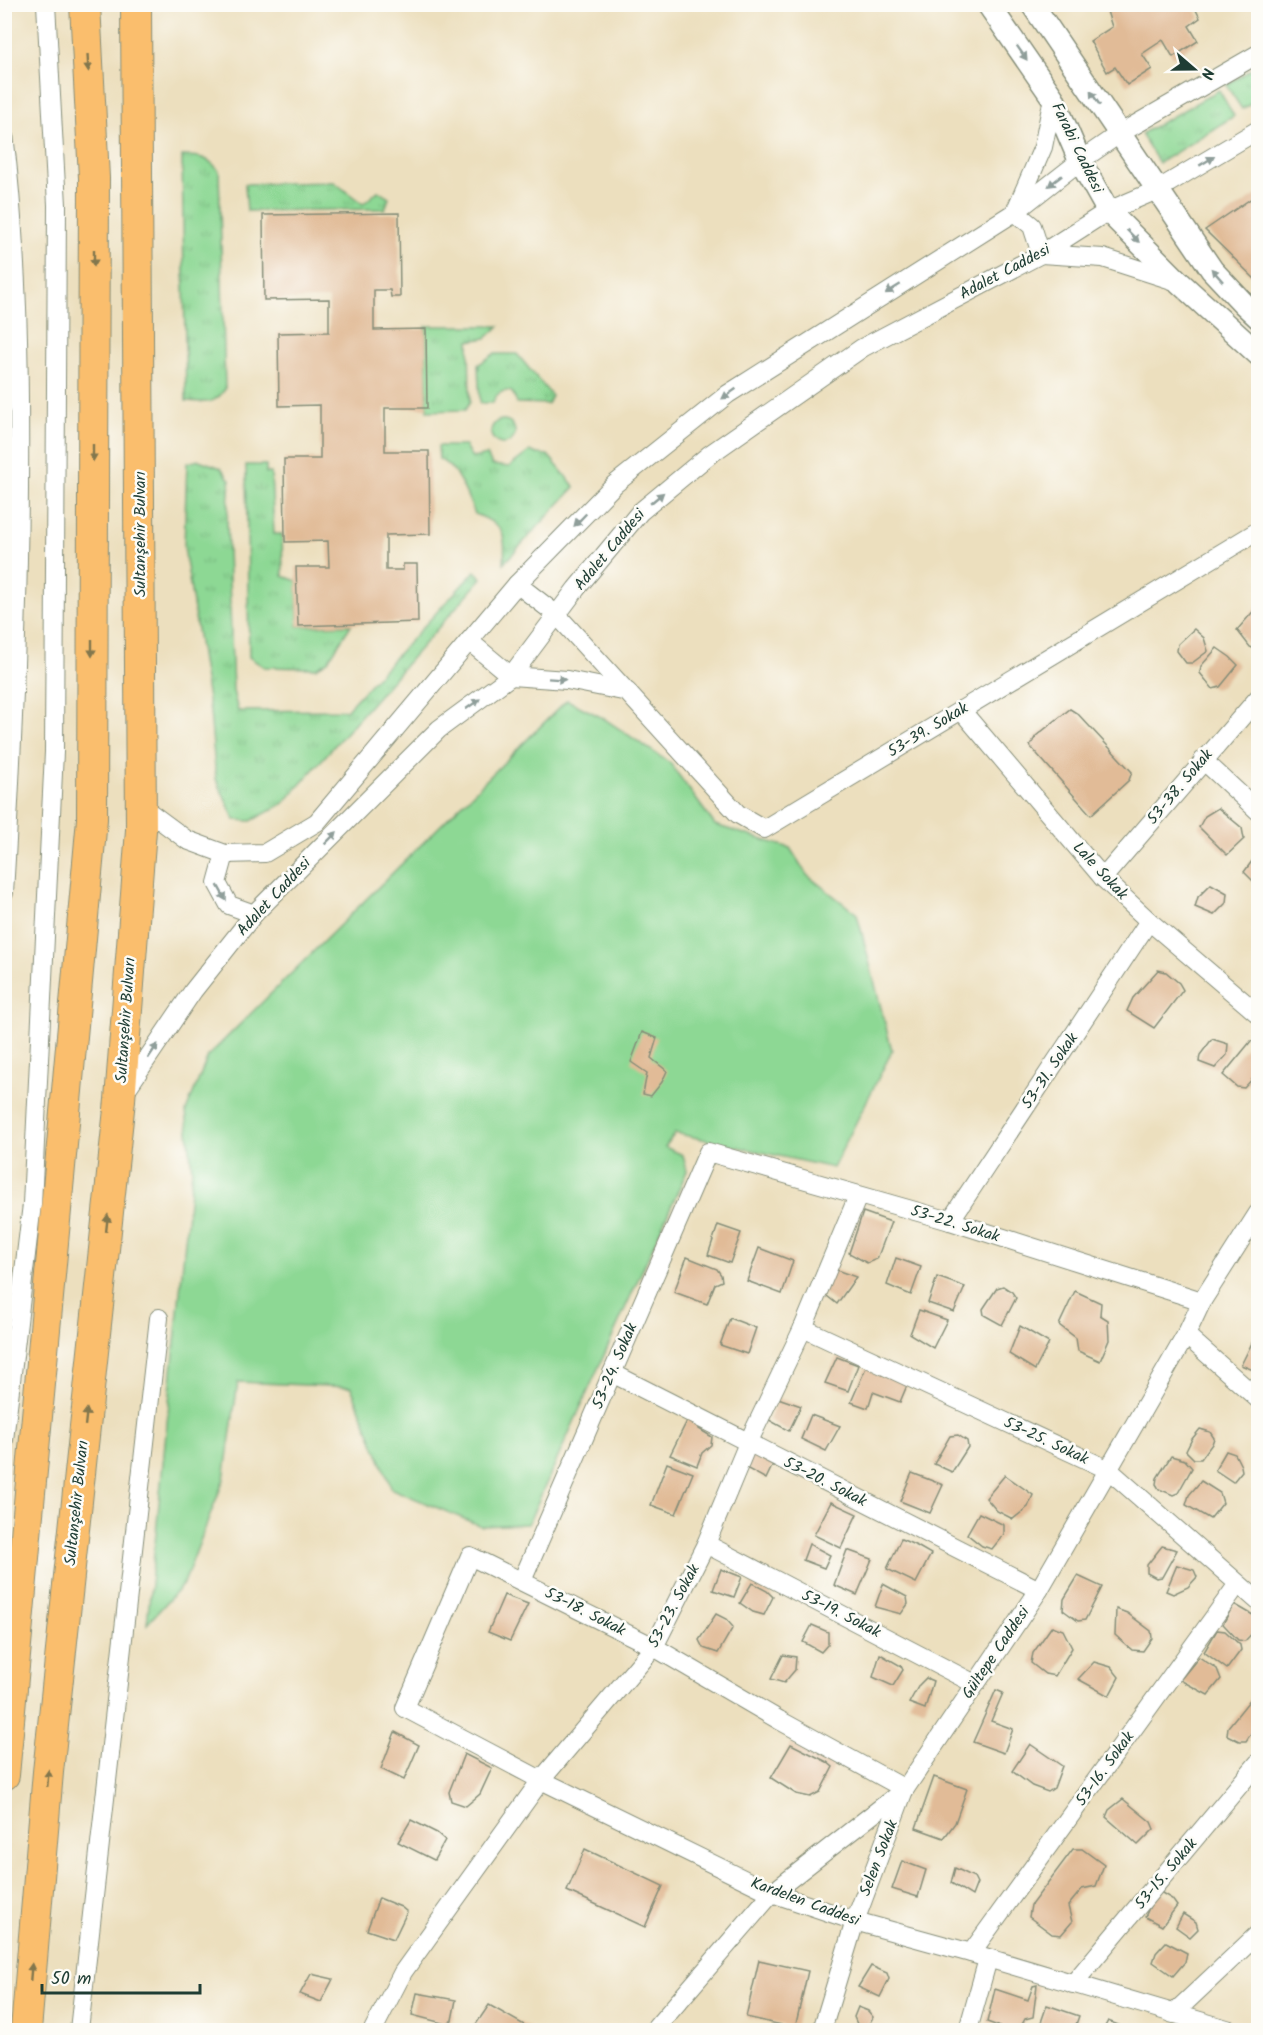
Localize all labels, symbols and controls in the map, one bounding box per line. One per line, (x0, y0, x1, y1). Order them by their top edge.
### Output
north arrow (1164, 39, 1224, 99)
one-way arrow (1016, 44, 1028, 60)
one-way arrow (84, 53, 93, 72)
text: N (1193, 65, 1220, 83)
one-way arrow (1089, 89, 1100, 106)
street label: Farabi Caddesi (1044, 98, 1110, 199)
one-way arrow (1199, 155, 1215, 166)
one-way arrow (1047, 174, 1063, 187)
one-way arrow (1125, 228, 1139, 242)
street label: Adalet Caddesi (955, 237, 1056, 306)
one-way arrow (89, 248, 99, 267)
one-way arrow (1210, 268, 1224, 283)
one-way arrow (885, 284, 901, 295)
one-way arrow (721, 388, 736, 400)
one-way arrow (88, 443, 98, 462)
street label: Sultanşehir Bulvarı (128, 471, 153, 597)
one-way arrow (649, 491, 665, 504)
street label: Adalet Caddesi (568, 503, 652, 596)
one-way arrow (573, 512, 587, 527)
one-way arrow (87, 638, 97, 657)
one-way arrow (547, 674, 566, 684)
street label: 53-39. Sokak (883, 696, 974, 764)
one-way arrow (465, 699, 480, 711)
street label: 53-38. Sokak (1141, 743, 1220, 830)
one-way arrow (323, 831, 337, 845)
street label: Lale Sokak (1066, 836, 1134, 906)
street label: Adalet Caddesi (231, 851, 318, 942)
one-way arrow (217, 885, 227, 902)
street label: Sultanşehir Bulvarı (109, 956, 143, 1084)
street label: 53-31. Sokak (1015, 1027, 1085, 1114)
one-way arrow (147, 1044, 159, 1060)
street label: 53-22. Sokak (907, 1199, 1003, 1250)
one-way arrow (102, 1214, 112, 1233)
street label: 53-24. Sokak (586, 1318, 645, 1413)
one-way arrow (81, 1407, 91, 1426)
street label: 53-25. Sokak (999, 1410, 1093, 1472)
street label: Sultanşehir Bulvarı (58, 1439, 96, 1567)
street label: 53-20. Sokak (779, 1450, 872, 1514)
street label: 53-23. Sokak (641, 1559, 707, 1652)
street label: 53-18. Sokak (540, 1581, 630, 1643)
street label: 53-19. Sokak (797, 1583, 886, 1645)
street label: Gültepe Caddesi (956, 1601, 1037, 1704)
street label: 53-16. Sokak (1069, 1726, 1141, 1812)
one-way arrow (43, 1768, 53, 1787)
street label: Selen Sokak (853, 1816, 905, 1900)
street label: 53-15. Sokak (1128, 1832, 1204, 1915)
street label: Kardelen Caddesi (747, 1871, 864, 1934)
scale bar (42, 1957, 200, 1995)
one-way arrow (26, 1963, 36, 1982)
text: 50 m (51, 1965, 91, 1994)

